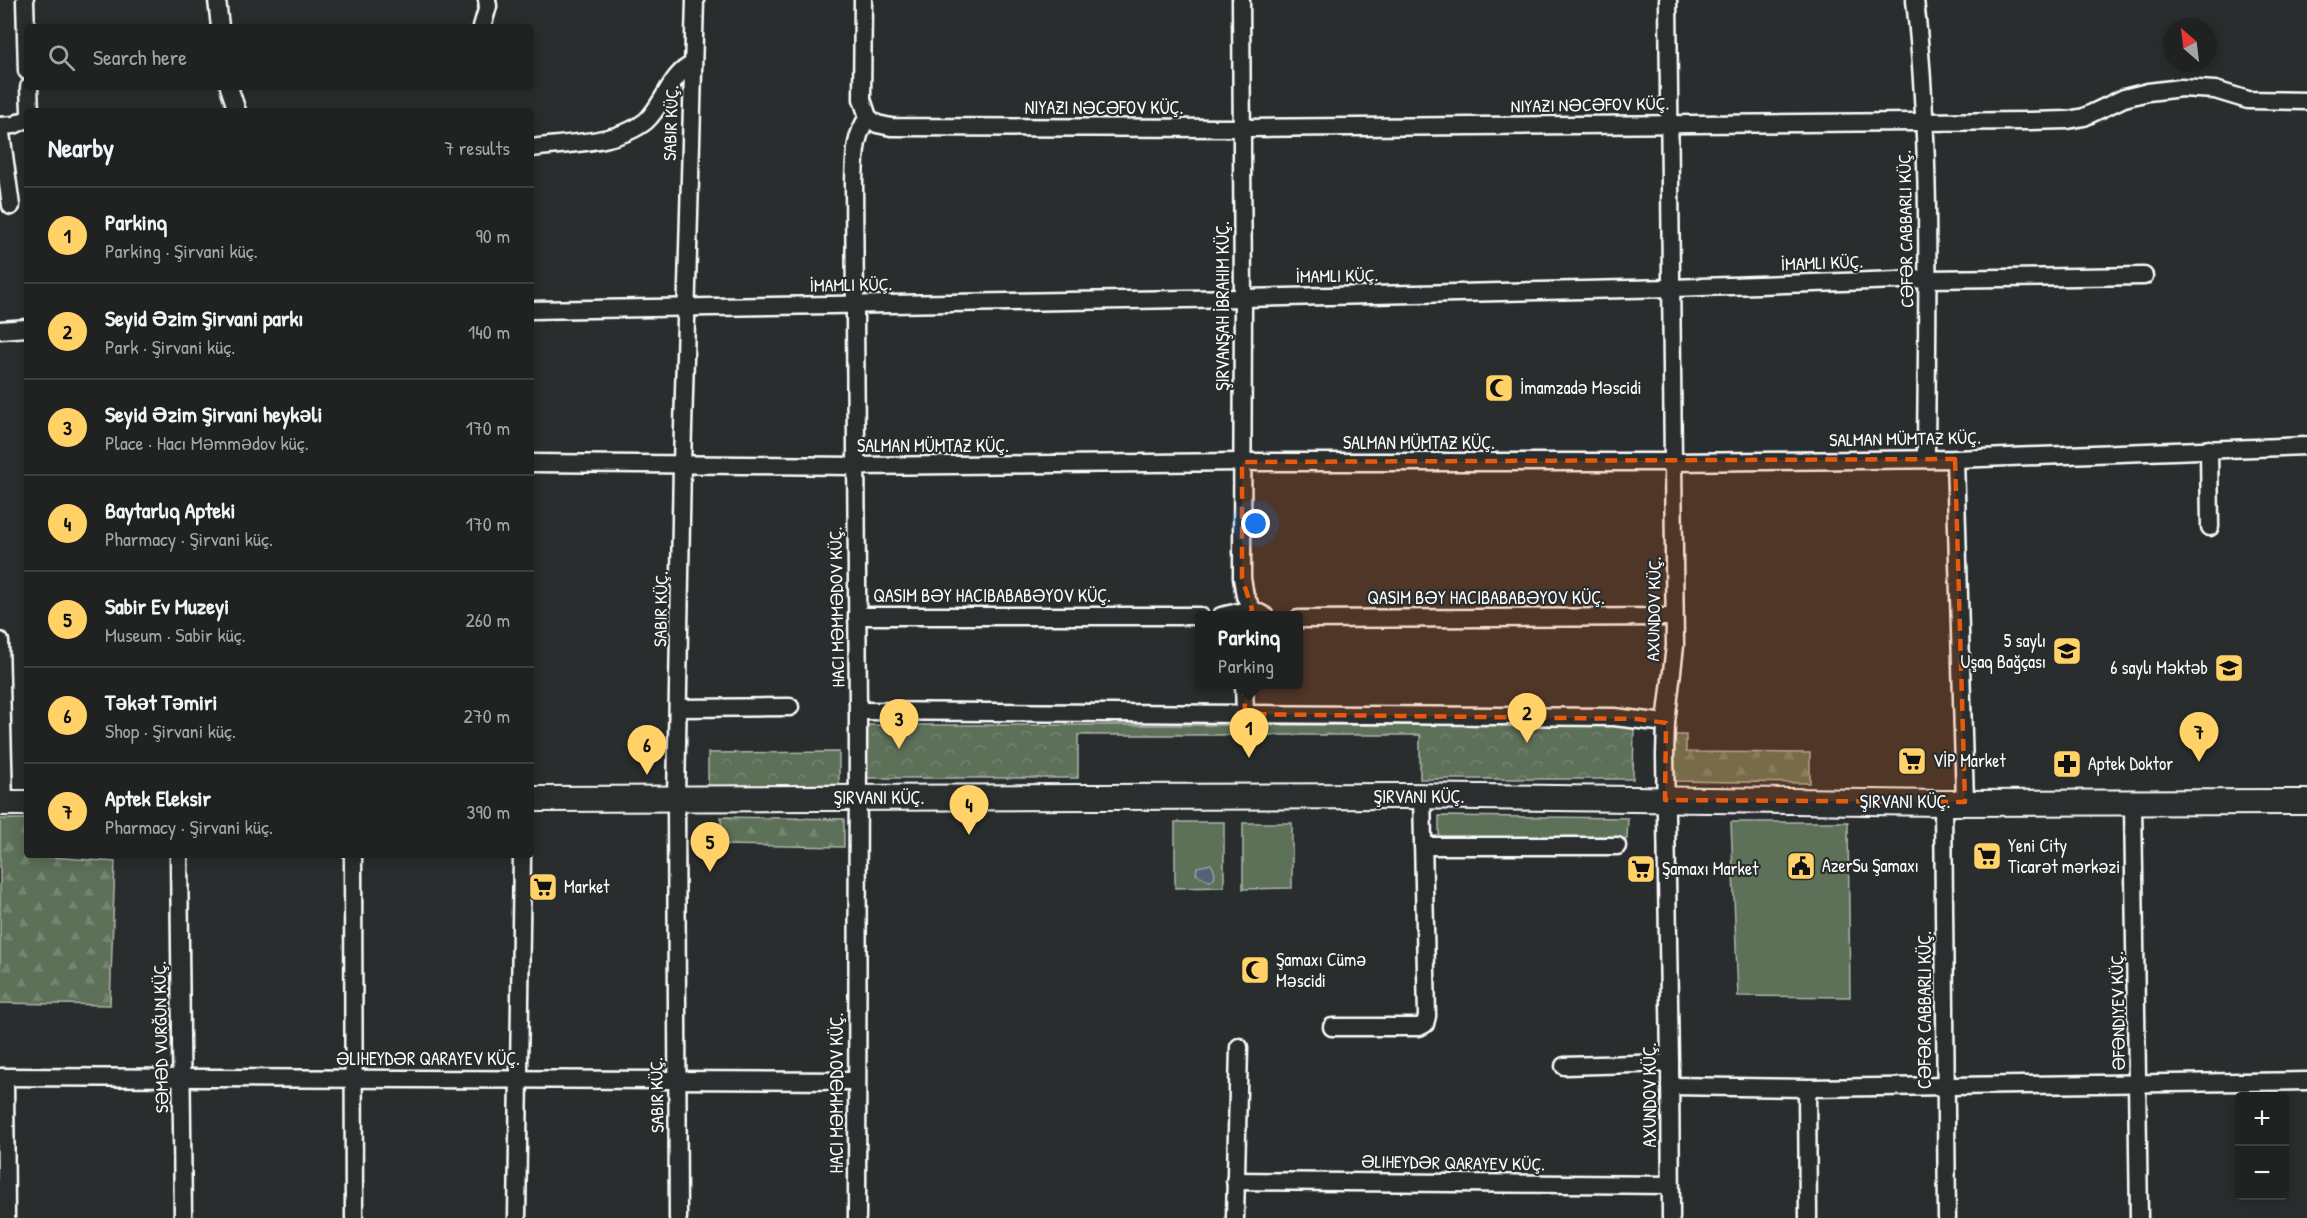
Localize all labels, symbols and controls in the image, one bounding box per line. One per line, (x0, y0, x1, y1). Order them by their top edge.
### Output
north arrow (2163, 18, 2217, 72)
search box (24, 24, 534, 90)
icon: search (45, 41, 78, 74)
text: Search here (93, 42, 187, 72)
street label: SABIR KÜÇ. (657, 85, 684, 161)
street label: NIYAZI NƏCƏFOV KÜÇ. (1510, 91, 1670, 118)
street label: NIYAZI NƏCƏFOV KÜÇ. (1025, 95, 1183, 120)
text: Nearby (48, 130, 114, 165)
text: 7 results (444, 134, 510, 161)
street label: CƏFƏR CABBARLI KÜÇ. (1892, 150, 1919, 308)
text: Parkinq (105, 207, 167, 237)
street label: ŞIRVANŞAH İBRAHIM KÜÇ. (1210, 221, 1235, 391)
text: 1 (64, 222, 71, 249)
text: 90 m (476, 222, 510, 249)
text: Parking · Şirvani küç. (105, 237, 258, 264)
street label: İMAMLI KÜÇ. (1780, 249, 1864, 276)
street label: İMAMLI KÜÇ. (1296, 262, 1378, 289)
street label: İMAMLI KÜÇ. (810, 271, 892, 298)
text: Seyid Əzim Şirvani parkı (105, 303, 304, 333)
text: 2 (63, 318, 72, 345)
text: 140 m (468, 318, 510, 345)
text: Park · Şirvani küç. (105, 333, 235, 360)
mosque icon: İmamzadə Məscidi (1483, 372, 1515, 404)
place label: İmamzadə Məscidi (1520, 375, 1641, 400)
text: Seyid Əzim Şirvani heykəli (105, 399, 322, 429)
text: 3 (63, 414, 72, 441)
text: 170 m (466, 414, 510, 441)
street label: SALMAN MÜMTAZ KÜÇ. (1829, 425, 1981, 452)
text: Place · Hacı Məmmədov küç. (105, 429, 309, 456)
street label: SALMAN MÜMTAZ KÜÇ. (1343, 430, 1495, 455)
street label: SALMAN MÜMTAZ KÜÇ. (857, 433, 1009, 458)
text: Baytarlıq Apteki (105, 495, 235, 525)
your location (1241, 509, 1270, 538)
text: 4 (64, 510, 71, 537)
text: 170 m (466, 510, 510, 537)
text: Pharmacy · Şirvani küç. (105, 525, 273, 552)
street label: HACI MƏMMƏDOV KÜÇ. (823, 527, 850, 687)
street label: AXUNDOV KÜÇ. (1640, 556, 1667, 662)
street label: SABIR KÜÇ. (647, 571, 674, 647)
street label: QASIM BƏY HACIBABABƏYOV KÜÇ. (873, 583, 1111, 608)
street label: QASIM BƏY HACIBABABƏYOV KÜÇ. (1367, 585, 1605, 610)
text: Sabir Ev Muzeyi (105, 591, 229, 621)
text: 5 (63, 606, 72, 633)
text: 260 m (466, 606, 510, 633)
popup (1195, 611, 1303, 689)
text: Museum · Sabir küç. (105, 621, 246, 648)
text: Parkinq (1218, 622, 1280, 652)
place label: 5 saylı Uşaq Bağçası (1960, 628, 2046, 674)
school or university icon: 5 saylı Uşaq Bağçası (2051, 635, 2083, 667)
text: Parking (1218, 652, 1274, 679)
school or university icon: 6 saylı Məktəb (2213, 652, 2245, 684)
place label: 6 saylı Məktəb (2110, 655, 2208, 680)
text: Təkət Təmiri (105, 687, 217, 717)
pin: 2 (1508, 694, 1546, 743)
pin: 3 (880, 700, 918, 749)
text: 6 (64, 702, 71, 729)
text: 270 m (464, 702, 510, 729)
pin: 1 (1230, 708, 1268, 758)
pin: 7 (2180, 712, 2218, 762)
text: Shop · Şirvani küç. (105, 717, 236, 744)
pin: 6 (628, 726, 666, 775)
supermarket icon: VİP Market (1896, 745, 1928, 777)
place label: VİP Market (1933, 748, 2006, 773)
pharmacy icon: Aptek Doktor (2051, 748, 2083, 780)
place label: Aptek Doktor (2088, 751, 2173, 776)
text: Aptek Eleksir (105, 783, 211, 813)
street label: ŞIRVANI KÜÇ. (1374, 784, 1464, 809)
street label: ŞIRVANI KÜÇ. (834, 785, 924, 810)
pin: 4 (950, 786, 988, 835)
street label: ŞIRVANI KÜÇ. (1860, 789, 1950, 814)
text: 7 (63, 798, 72, 825)
text: 390 m (467, 798, 510, 825)
text: Pharmacy · Şirvani küç. (105, 813, 273, 840)
pin: 5 (690, 822, 730, 872)
place label: Yeni City Ticarət mərkəzi (2008, 833, 2120, 879)
supermarket icon: Yeni City Ticarət mərkəzi (1971, 840, 2003, 872)
public building icon: AzerSu Şamaxı (1785, 850, 1817, 882)
supermarket icon: Şamaxı Market (1625, 853, 1657, 885)
place label: AzerSu Şamaxı (1822, 853, 1919, 878)
place label: Şamaxı Market (1662, 856, 1759, 881)
supermarket icon: Market (527, 871, 559, 903)
place label: Market (564, 874, 610, 899)
street label: CƏFƏR CABBARLI KÜÇ. (1912, 931, 1937, 1089)
place label: Şamaxı Cümə Məscidi (1276, 947, 1366, 993)
street label: ƏFƏNDIYEV KÜÇ. (2104, 951, 2131, 1071)
mosque icon: Şamaxı Cümə Məscidi (1239, 954, 1271, 986)
street label: SƏMƏD VURĞUN KÜÇ. (147, 961, 174, 1113)
street label: HACI MƏMMƏDOV KÜÇ. (824, 1013, 849, 1173)
street label: AXUNDOV KÜÇ. (1637, 1043, 1662, 1147)
street label: ƏLIHEYDƏR QARAYEV KÜÇ. (336, 1046, 520, 1071)
street label: SABIR KÜÇ. (643, 1057, 670, 1133)
map controls (2235, 1092, 2289, 1200)
button: + (2235, 1092, 2289, 1146)
button: − (2235, 1146, 2289, 1200)
street label: ƏLIHEYDƏR QARAYEV KÜÇ. (1361, 1148, 1545, 1177)

